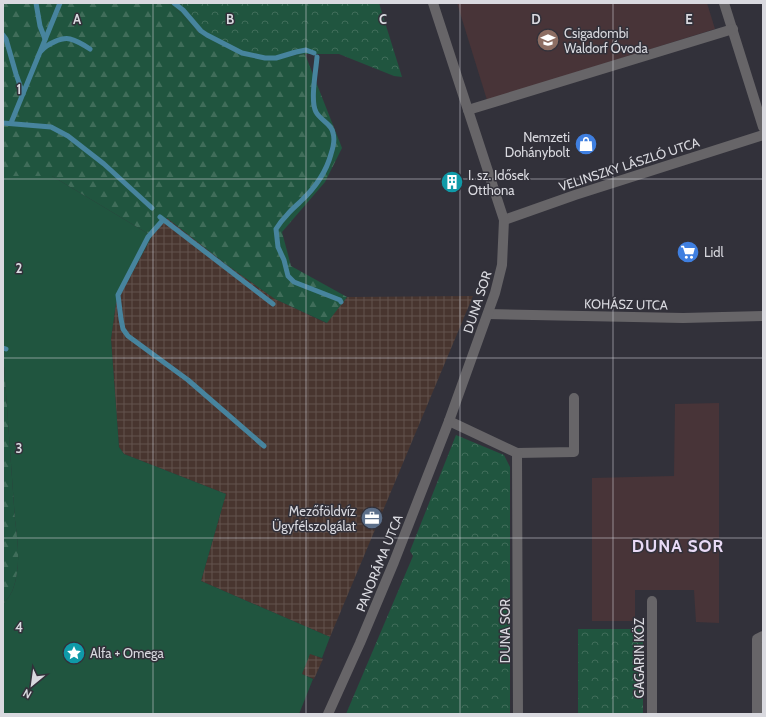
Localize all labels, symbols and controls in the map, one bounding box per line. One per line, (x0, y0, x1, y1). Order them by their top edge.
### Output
text: A (73, 11, 82, 27)
text: B (226, 11, 234, 27)
text: C (379, 11, 387, 27)
text: D (531, 11, 541, 27)
text: E (685, 11, 693, 27)
place label: Csigadombi Waldorf Óvoda (564, 25, 648, 56)
school or university icon: Csigadombi Waldorf Óvoda (535, 27, 561, 53)
text: 1 (17, 81, 21, 97)
place label: Nemzeti Dohánybolt (505, 129, 571, 160)
shop icon: Nemzeti Dohánybolt (573, 131, 599, 157)
street label: VELINSZKY LÁSZLÓ UTCA (556, 133, 701, 194)
place label: I. sz. Idősek Otthona (468, 167, 530, 198)
building icon: I. sz. Idősek Otthona (439, 169, 465, 195)
supermarket icon: Lidl (675, 239, 701, 265)
place label: Lidl (704, 244, 724, 260)
text: 2 (16, 260, 23, 276)
street label: DUNA SOR (459, 269, 495, 335)
street label: KOHÁSZ UTCA (584, 294, 668, 313)
text: 3 (15, 440, 23, 456)
place label: Mezőföldvíz Ügyfélszolgálat (272, 503, 357, 534)
office icon: Mezőföldvíz Ügyfélszolgálat (359, 505, 385, 531)
street label: PANORÁMA UTCA (351, 512, 406, 614)
district label: DUNA SOR (632, 536, 724, 556)
street label: DUNA SOR (497, 599, 513, 663)
street label: GAGARIN KÖZ (631, 617, 647, 698)
text: 4 (15, 619, 23, 635)
place icon: Alfa + Omega (61, 640, 87, 666)
place label: Alfa + Omega (90, 645, 165, 661)
north arrow (12, 665, 52, 705)
text: N (20, 686, 34, 702)

